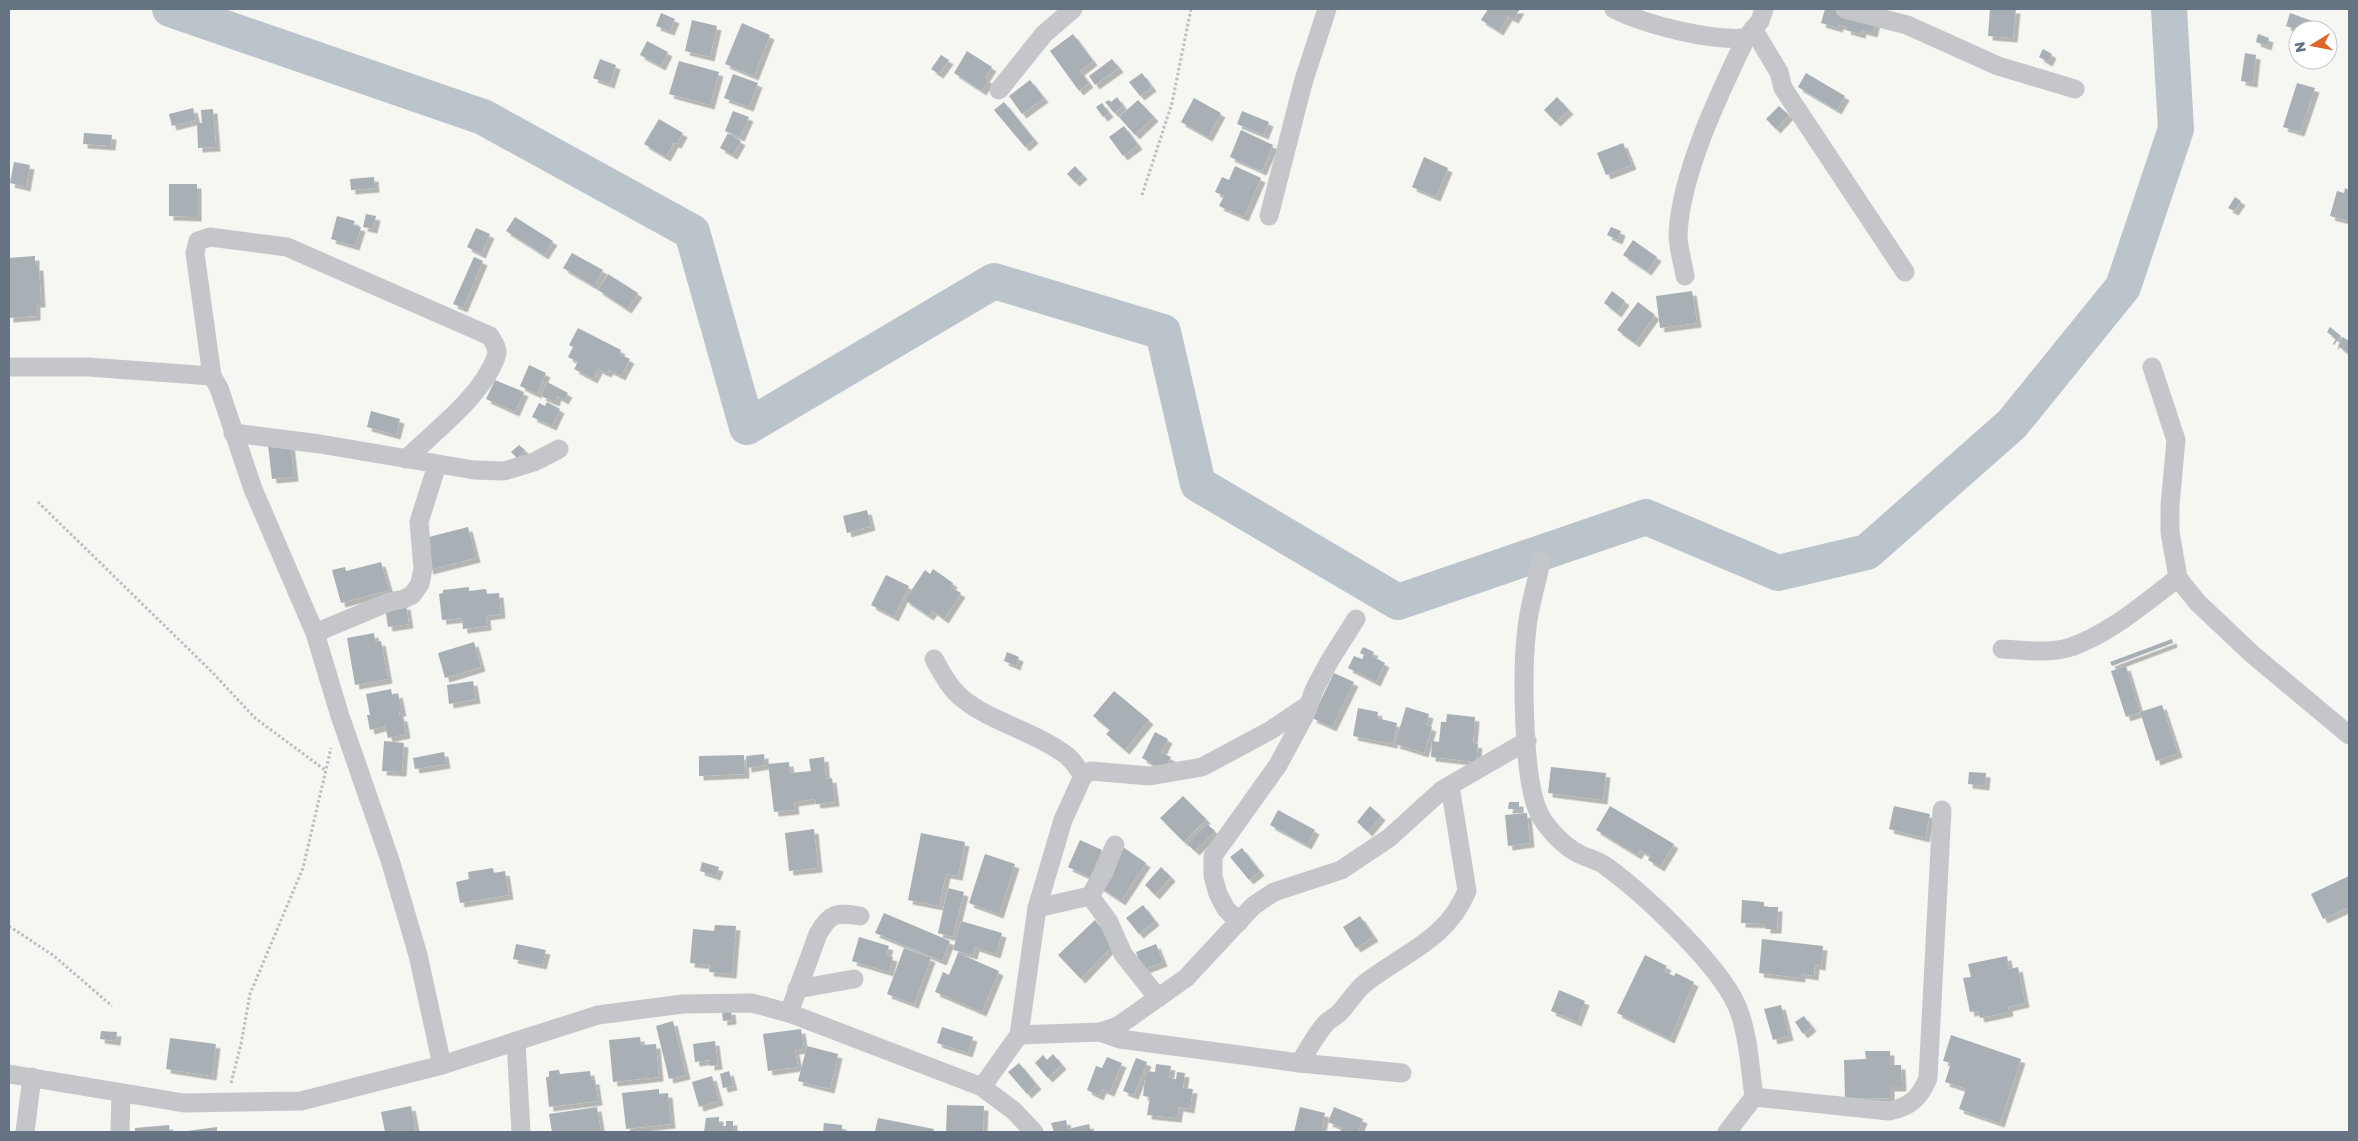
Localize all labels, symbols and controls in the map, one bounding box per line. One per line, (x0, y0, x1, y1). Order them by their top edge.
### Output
north arrow (2288, 20, 2338, 70)
text: N (2290, 41, 2309, 54)

